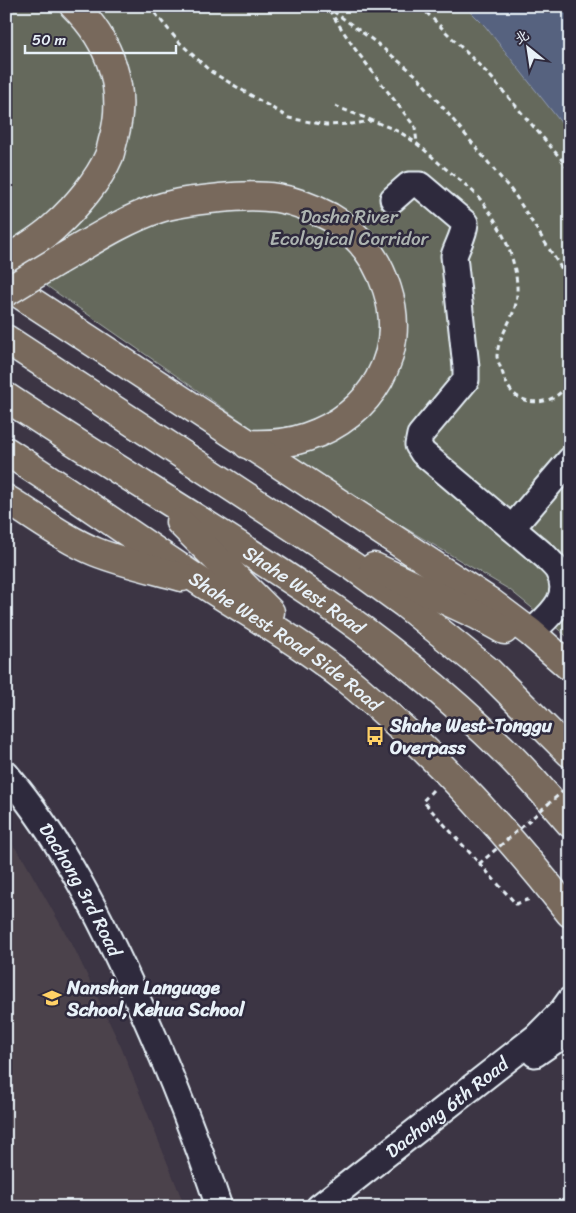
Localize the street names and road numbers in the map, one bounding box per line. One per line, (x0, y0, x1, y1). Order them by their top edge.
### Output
street label: Shahe West Road (237, 536, 373, 644)
street label: Shahe West Road Side Road (182, 562, 391, 721)
street label: Dachong 3rd Road (31, 816, 132, 964)
street label: Dachong 6th Road (377, 1047, 517, 1166)

